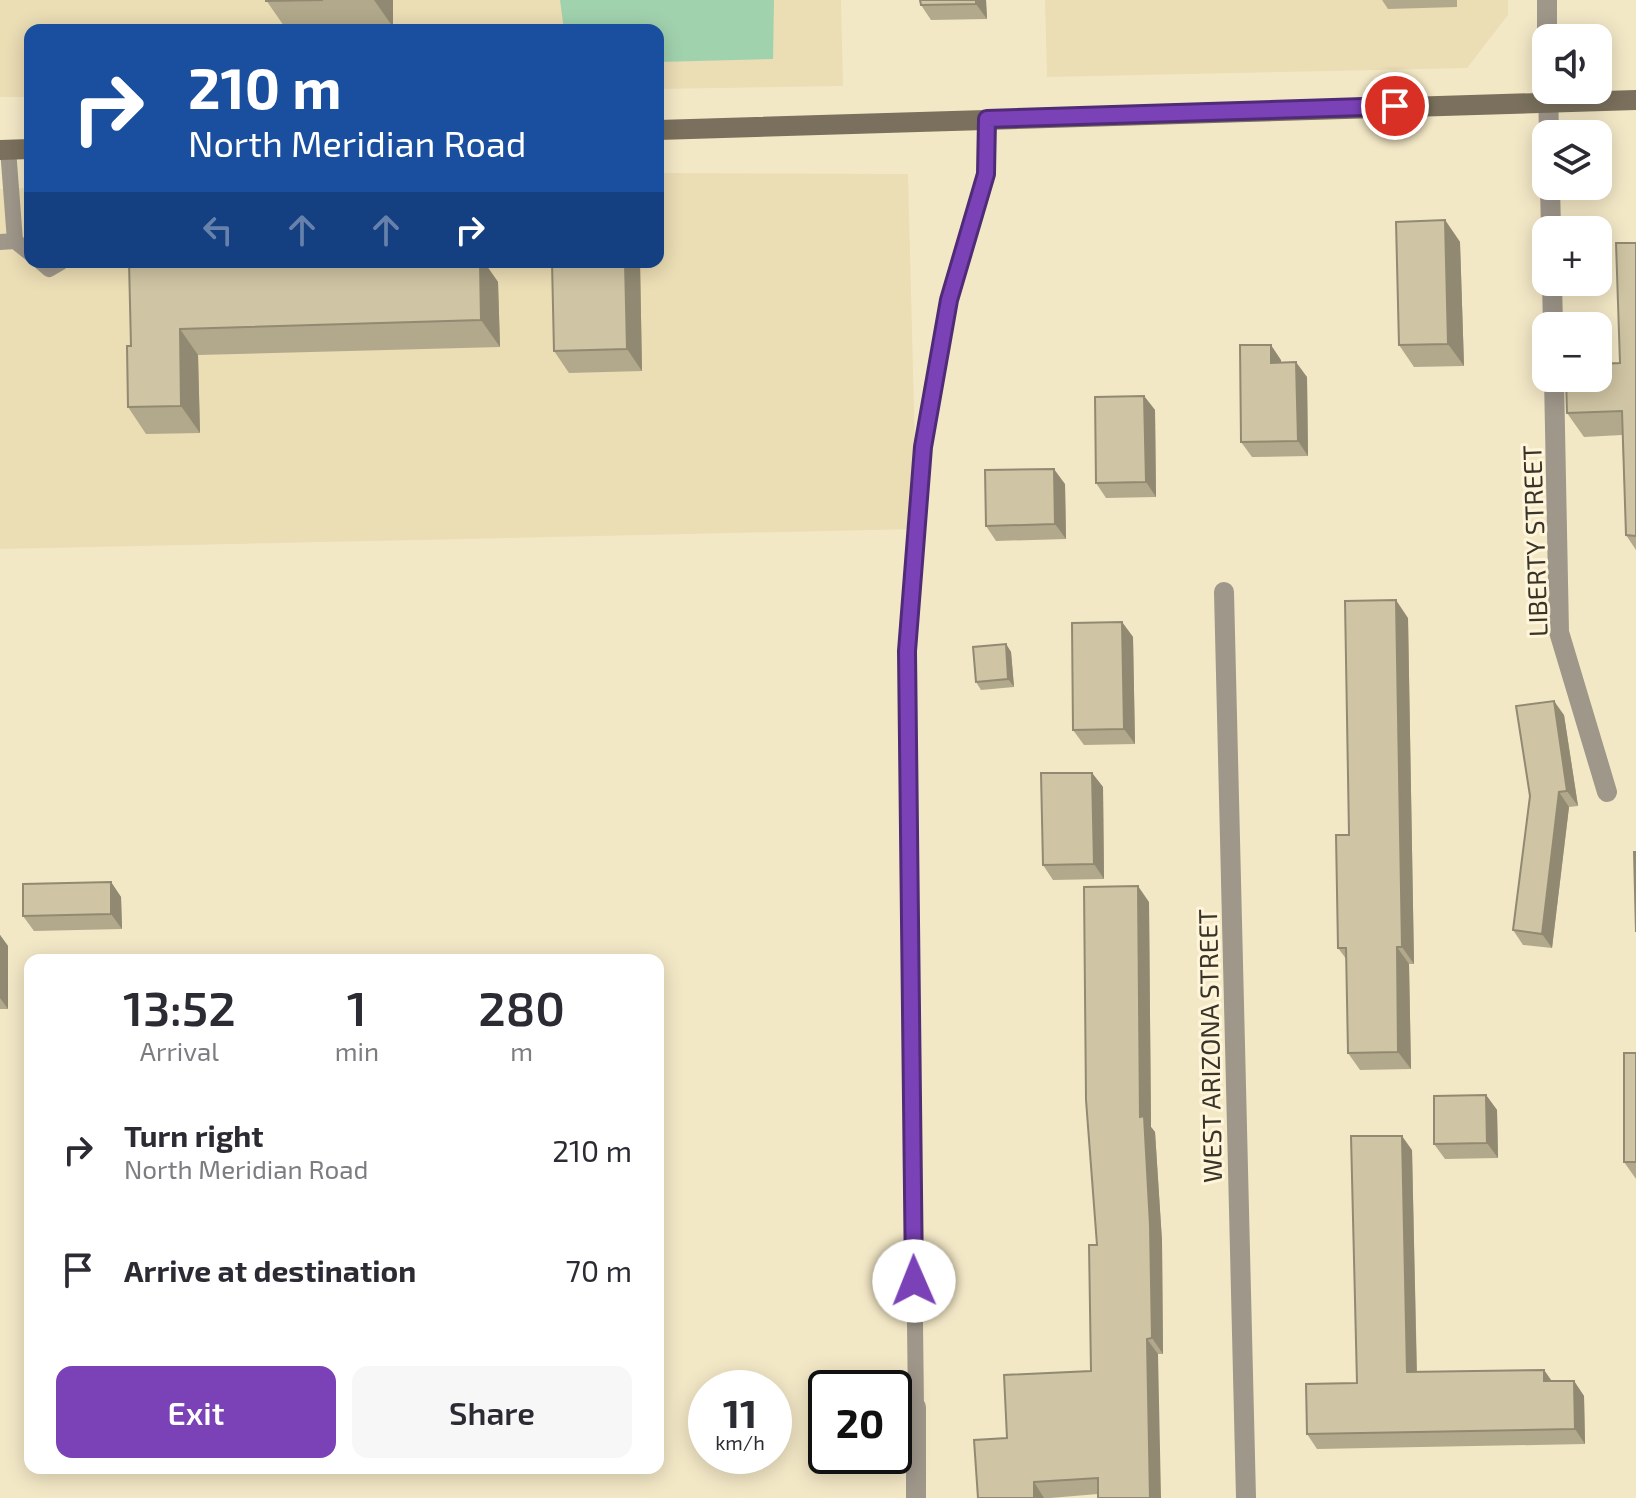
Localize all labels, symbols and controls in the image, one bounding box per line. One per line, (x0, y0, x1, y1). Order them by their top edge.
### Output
map controls (1532, 24, 1612, 392)
button: sound (1532, 24, 1612, 104)
text: 210 m (188, 53, 342, 120)
icon: right (56, 56, 160, 160)
pin (1361, 72, 1429, 140)
icon: arrive (1373, 84, 1417, 128)
button: layers (1532, 120, 1612, 200)
text: North Meridian Road (188, 121, 526, 164)
icon: left (196, 208, 240, 252)
icon: ahead (280, 208, 324, 252)
icon: ahead (364, 208, 408, 252)
icon: right (448, 208, 492, 252)
button: + (1532, 216, 1612, 296)
button: − (1532, 312, 1612, 392)
street label: LIBERTY STREET (1515, 445, 1553, 637)
street label: WEST ARIZONA STREET (1191, 909, 1227, 1183)
text: 13:52 (123, 978, 236, 1036)
text: 1 (347, 978, 367, 1036)
text: 280 (478, 978, 565, 1036)
text: Arrival (140, 1035, 219, 1066)
text: min (335, 1035, 379, 1066)
text: m (510, 1035, 533, 1066)
text: Turn right (124, 1117, 264, 1153)
icon: right (56, 1128, 100, 1172)
text: 210 m (552, 1132, 632, 1168)
text: North Meridian Road (124, 1153, 368, 1184)
position arrow (872, 1239, 956, 1323)
icon: arrive (56, 1248, 100, 1292)
text: Arrive at destination (124, 1252, 416, 1288)
text: 70 m (566, 1252, 632, 1288)
button: Exit (56, 1366, 336, 1458)
button: Share (352, 1366, 632, 1458)
speed limit sign: 20 (808, 1370, 912, 1474)
text: 11 (723, 1388, 757, 1436)
text: km/h (715, 1430, 765, 1454)

